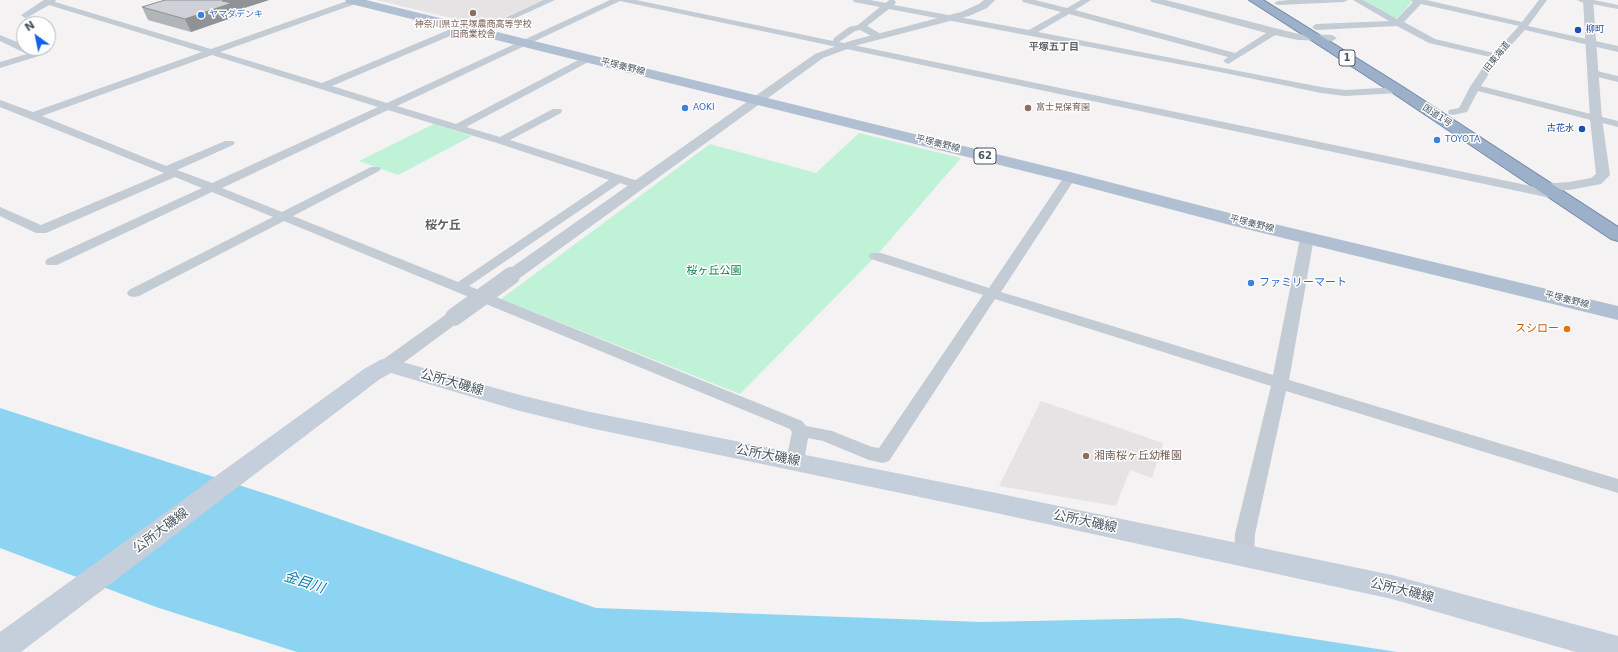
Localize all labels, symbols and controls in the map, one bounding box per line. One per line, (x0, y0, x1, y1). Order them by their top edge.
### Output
marker: 神奈川県立平塚農商高等学校 旧商業校舎 (468, 8, 478, 18)
marker: ヤマダデンキ (196, 10, 206, 20)
place label: ヤマダデンキ (209, 10, 263, 20)
north arrow (16, 16, 56, 56)
text: N (22, 18, 37, 34)
place label: 神奈川県立平塚農商高等学校 旧商業校舎 (415, 20, 531, 41)
marker: 柳町 (1573, 25, 1583, 35)
place label: 柳町 (1586, 25, 1604, 35)
street label: 旧東海道 (1481, 40, 1513, 74)
district label: 平塚五丁目 (1029, 41, 1079, 53)
road number: 1 (1339, 50, 1355, 66)
street label: 平塚秦野線 (600, 56, 646, 78)
marker: AOKI (680, 103, 690, 113)
place label: AOKI (693, 103, 715, 113)
marker: 富士見保育園 (1023, 103, 1033, 113)
place label: 富士見保育園 (1036, 103, 1090, 113)
street label: 国道1号 (1420, 103, 1454, 129)
place label: 古花水 (1547, 124, 1574, 134)
marker: 古花水 (1577, 124, 1587, 134)
street label: 平塚秦野線 (915, 133, 961, 155)
marker: TOYOTA (1432, 135, 1442, 145)
place label: TOYOTA (1445, 135, 1480, 145)
road number: 62 (974, 148, 996, 164)
street label: 平塚秦野線 (1229, 213, 1275, 235)
district label: 桜ケ丘 (425, 219, 461, 233)
park label: 桜ヶ丘公園 (687, 264, 741, 278)
place label: ファミリーマート (1259, 276, 1347, 290)
marker: ファミリーマート (1246, 278, 1256, 288)
street label: 平塚秦野線 (1544, 289, 1590, 311)
place label: スシロー (1515, 322, 1559, 336)
marker: スシロー (1562, 324, 1572, 334)
street label: 公所大磯線 (419, 367, 485, 399)
street label: 公所大磯線 (735, 442, 801, 470)
place label: 湘南桜ヶ丘幼稚園 (1094, 449, 1182, 463)
marker: 湘南桜ヶ丘幼稚園 (1081, 451, 1091, 461)
street label: 公所大磯線 (130, 505, 192, 557)
street label: 公所大磯線 (1052, 508, 1118, 536)
water label: 金目川 (281, 569, 327, 597)
street label: 公所大磯線 (1369, 576, 1435, 606)

